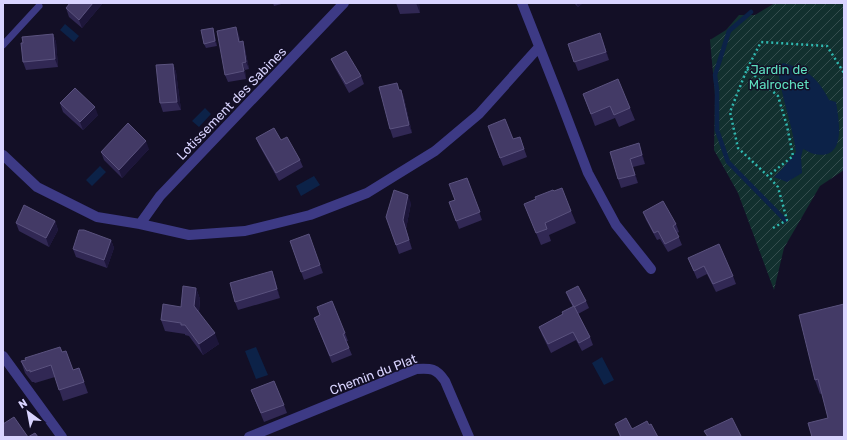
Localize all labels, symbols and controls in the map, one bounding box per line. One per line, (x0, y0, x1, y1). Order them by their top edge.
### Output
street label: Lotissement des Sabines (174, 44, 289, 163)
park label: Jardin de Malrochet (749, 62, 809, 92)
street label: Chemin du Plat (328, 351, 419, 398)
north arrow (8, 392, 48, 432)
text: N (16, 396, 30, 412)

